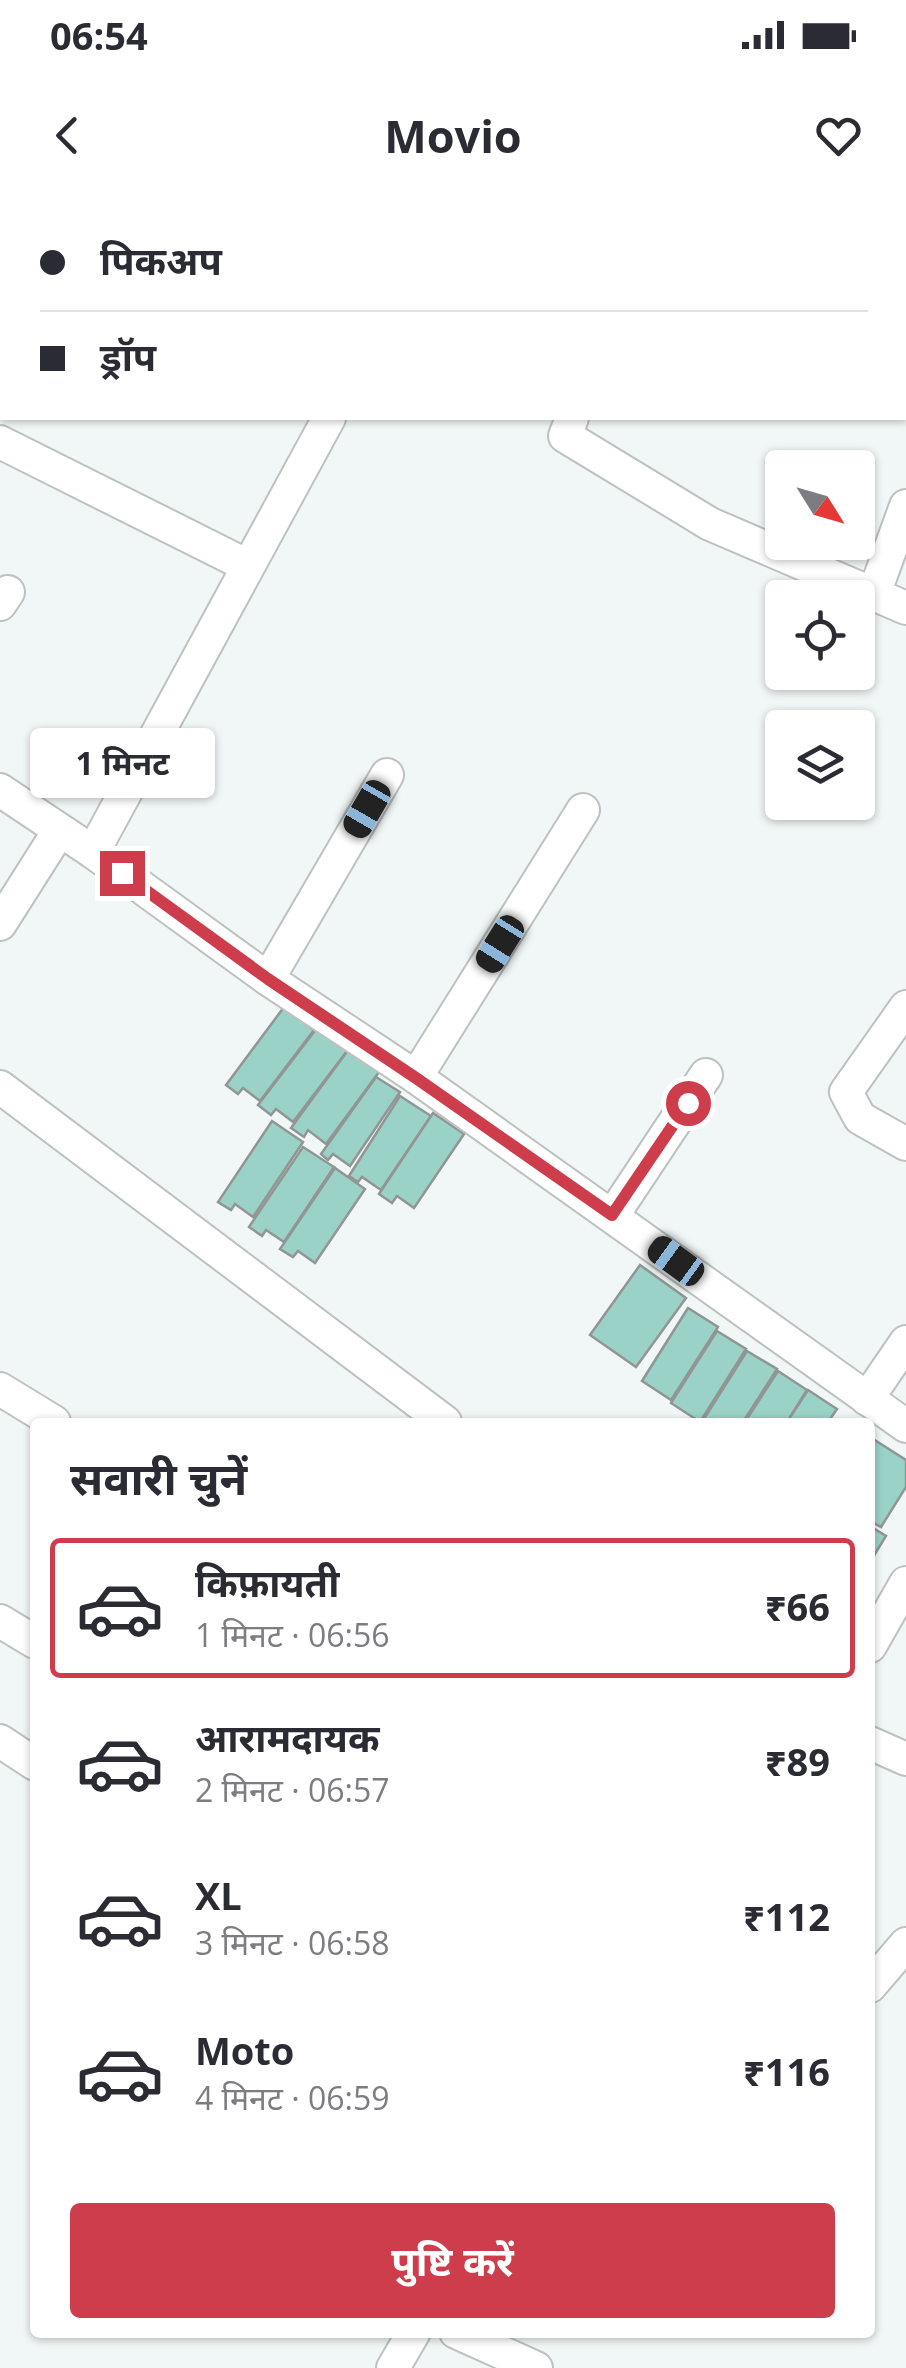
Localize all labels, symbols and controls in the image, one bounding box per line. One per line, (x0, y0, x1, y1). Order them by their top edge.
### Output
text: 06:54 (50, 9, 148, 61)
text: Movio (384, 105, 522, 166)
icon: back (40, 108, 95, 163)
icon: heart (811, 108, 866, 163)
text: पिकअप (100, 234, 222, 286)
text: ड्रॉप (100, 330, 156, 382)
north arrow (765, 450, 875, 560)
map controls (765, 450, 875, 820)
button: locate (765, 580, 875, 690)
button: layers (765, 710, 875, 820)
callout: 1 मिनट (29, 728, 214, 798)
text: 1 मिनट (76, 741, 169, 784)
car (339, 776, 395, 842)
route end (100, 851, 145, 896)
car (471, 911, 529, 977)
route start (666, 1081, 711, 1126)
car (643, 1231, 709, 1291)
text: सवारी चुनें (70, 1447, 247, 1508)
text: किफ़ायती (195, 1556, 339, 1608)
icon: car (75, 1563, 165, 1653)
text: ₹66 (765, 1580, 830, 1632)
text: 1 मिनट · 06:56 (195, 1613, 390, 1656)
text: आरामदायक (195, 1711, 379, 1763)
icon: car (75, 1718, 165, 1808)
text: ₹89 (765, 1735, 830, 1787)
text: 2 मिनट · 06:57 (195, 1768, 390, 1811)
text: XL (195, 1869, 242, 1921)
icon: car (75, 1873, 165, 1963)
text: ₹112 (743, 1890, 830, 1942)
text: 3 मिनट · 06:58 (195, 1921, 390, 1964)
text: Moto (195, 2024, 294, 2076)
icon: car (75, 2028, 165, 2118)
text: ₹116 (743, 2045, 830, 2097)
text: 4 मिनट · 06:59 (195, 2076, 390, 2119)
button: पुष्टि करें (70, 2203, 835, 2318)

